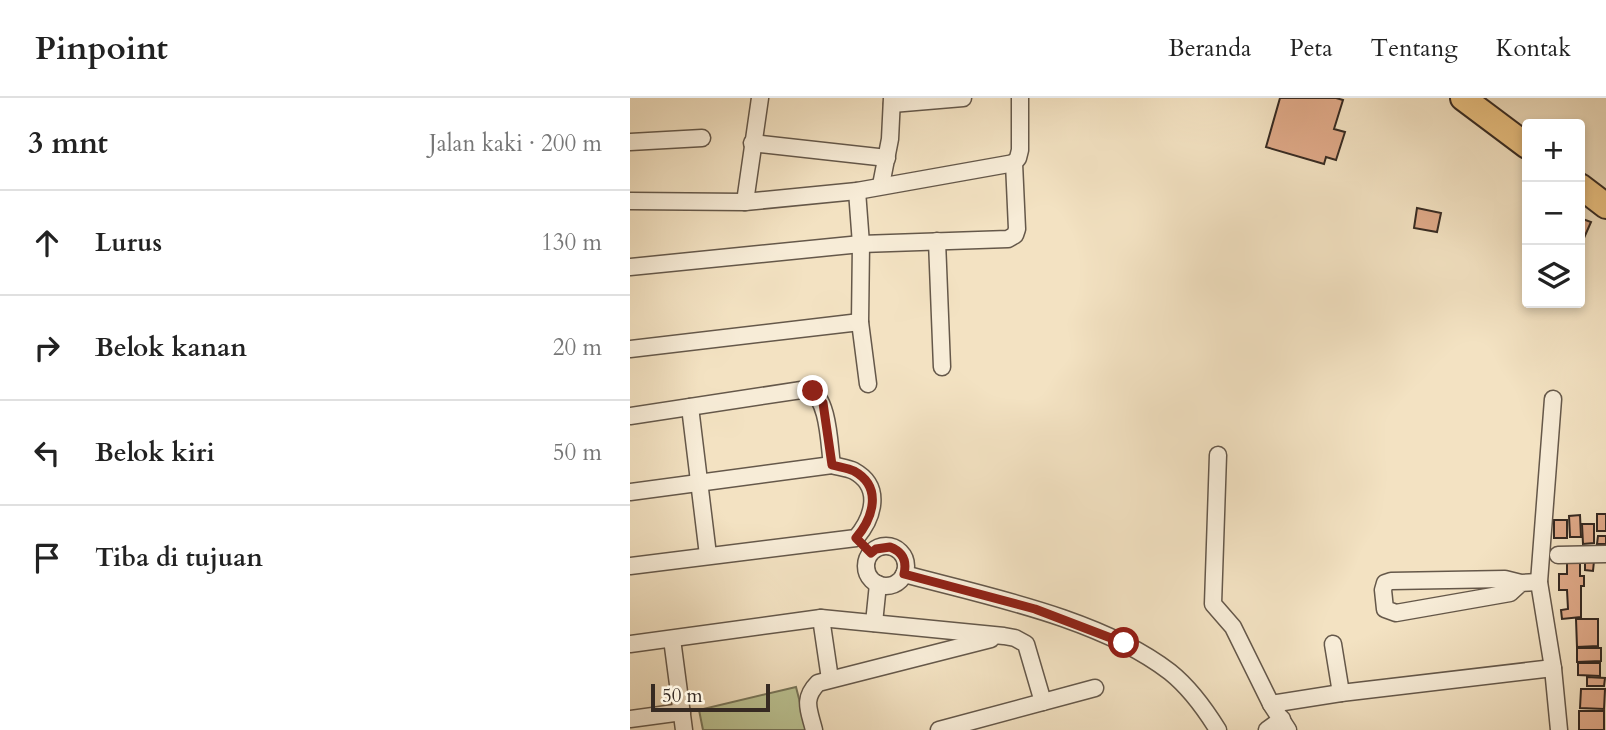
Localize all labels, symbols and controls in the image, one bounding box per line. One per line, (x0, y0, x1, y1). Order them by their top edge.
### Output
text: Pinpoint (35, 26, 168, 71)
text: Beranda (1168, 32, 1251, 65)
text: Peta (1289, 32, 1333, 65)
text: Tentang (1371, 32, 1458, 65)
text: Kontak (1496, 32, 1571, 65)
map controls (1522, 119, 1585, 308)
button: + (1522, 119, 1585, 182)
text: 3 mnt (28, 123, 108, 164)
text: Jalan kaki · 200 m (429, 128, 602, 159)
button: − (1522, 182, 1585, 245)
icon: ahead (28, 224, 66, 262)
text: Lurus (95, 225, 162, 260)
text: 130 m (541, 227, 602, 258)
button: layers (1522, 245, 1585, 308)
icon: right (28, 329, 66, 367)
text: Belok kanan (95, 330, 247, 365)
text: 20 m (553, 332, 602, 363)
route end (797, 375, 828, 406)
icon: left (28, 434, 66, 472)
text: Belok kiri (95, 435, 215, 470)
text: 50 m (553, 437, 602, 468)
icon: arrive (28, 539, 66, 577)
text: Tiba di tujuan (95, 540, 263, 575)
route start (1108, 627, 1139, 658)
scale bar (651, 681, 770, 713)
text: 50 m (662, 683, 703, 709)

